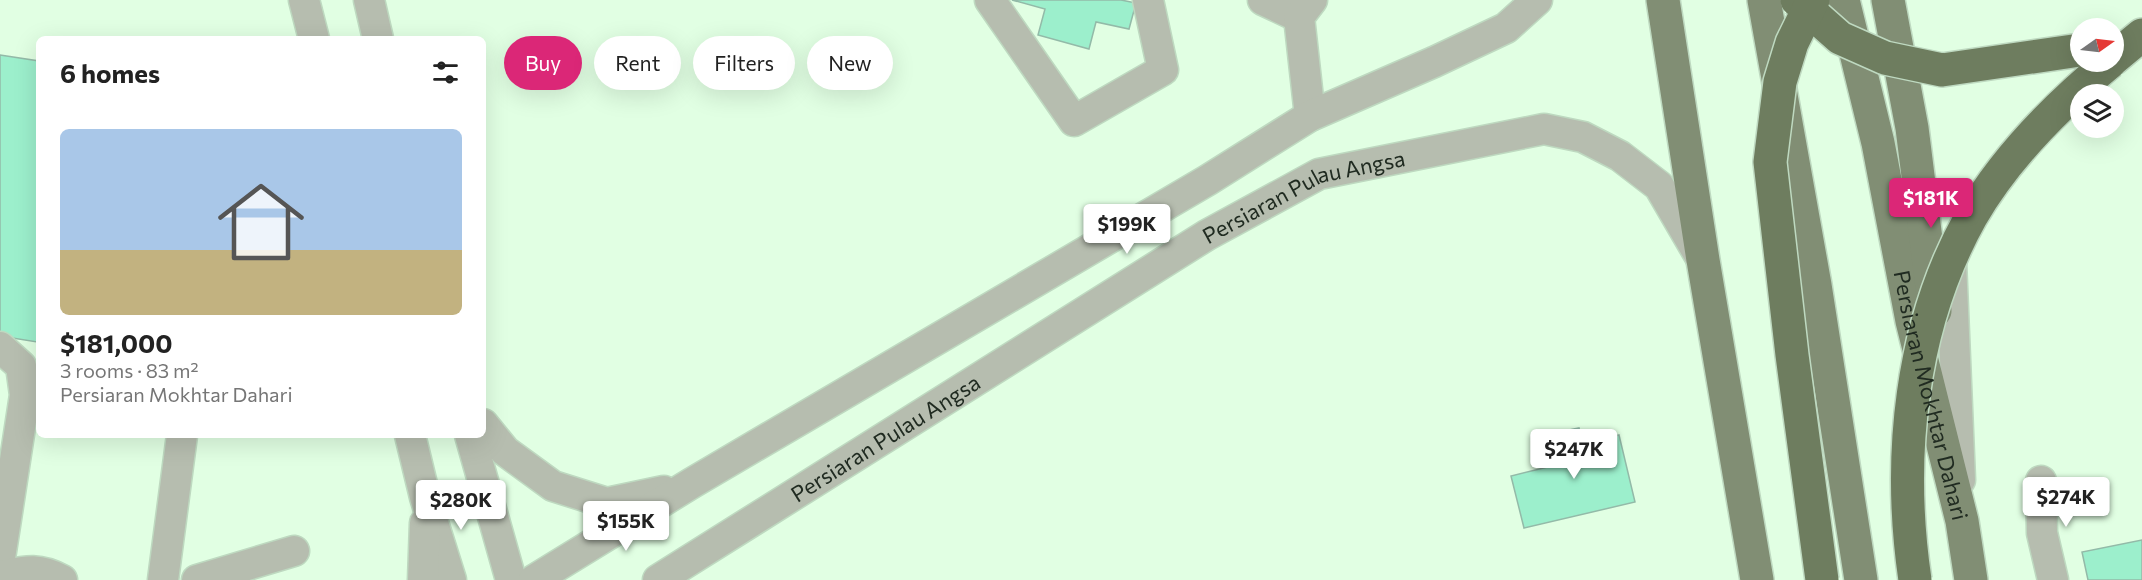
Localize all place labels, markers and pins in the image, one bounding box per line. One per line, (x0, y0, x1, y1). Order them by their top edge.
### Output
pin: $181K (1889, 178, 1973, 229)
pin: $199K (1085, 204, 1169, 255)
pin: $247K (1532, 429, 1616, 480)
pin: $274K (2024, 477, 2108, 528)
pin: $280K (419, 480, 503, 531)
pin: $155K (584, 501, 668, 552)

